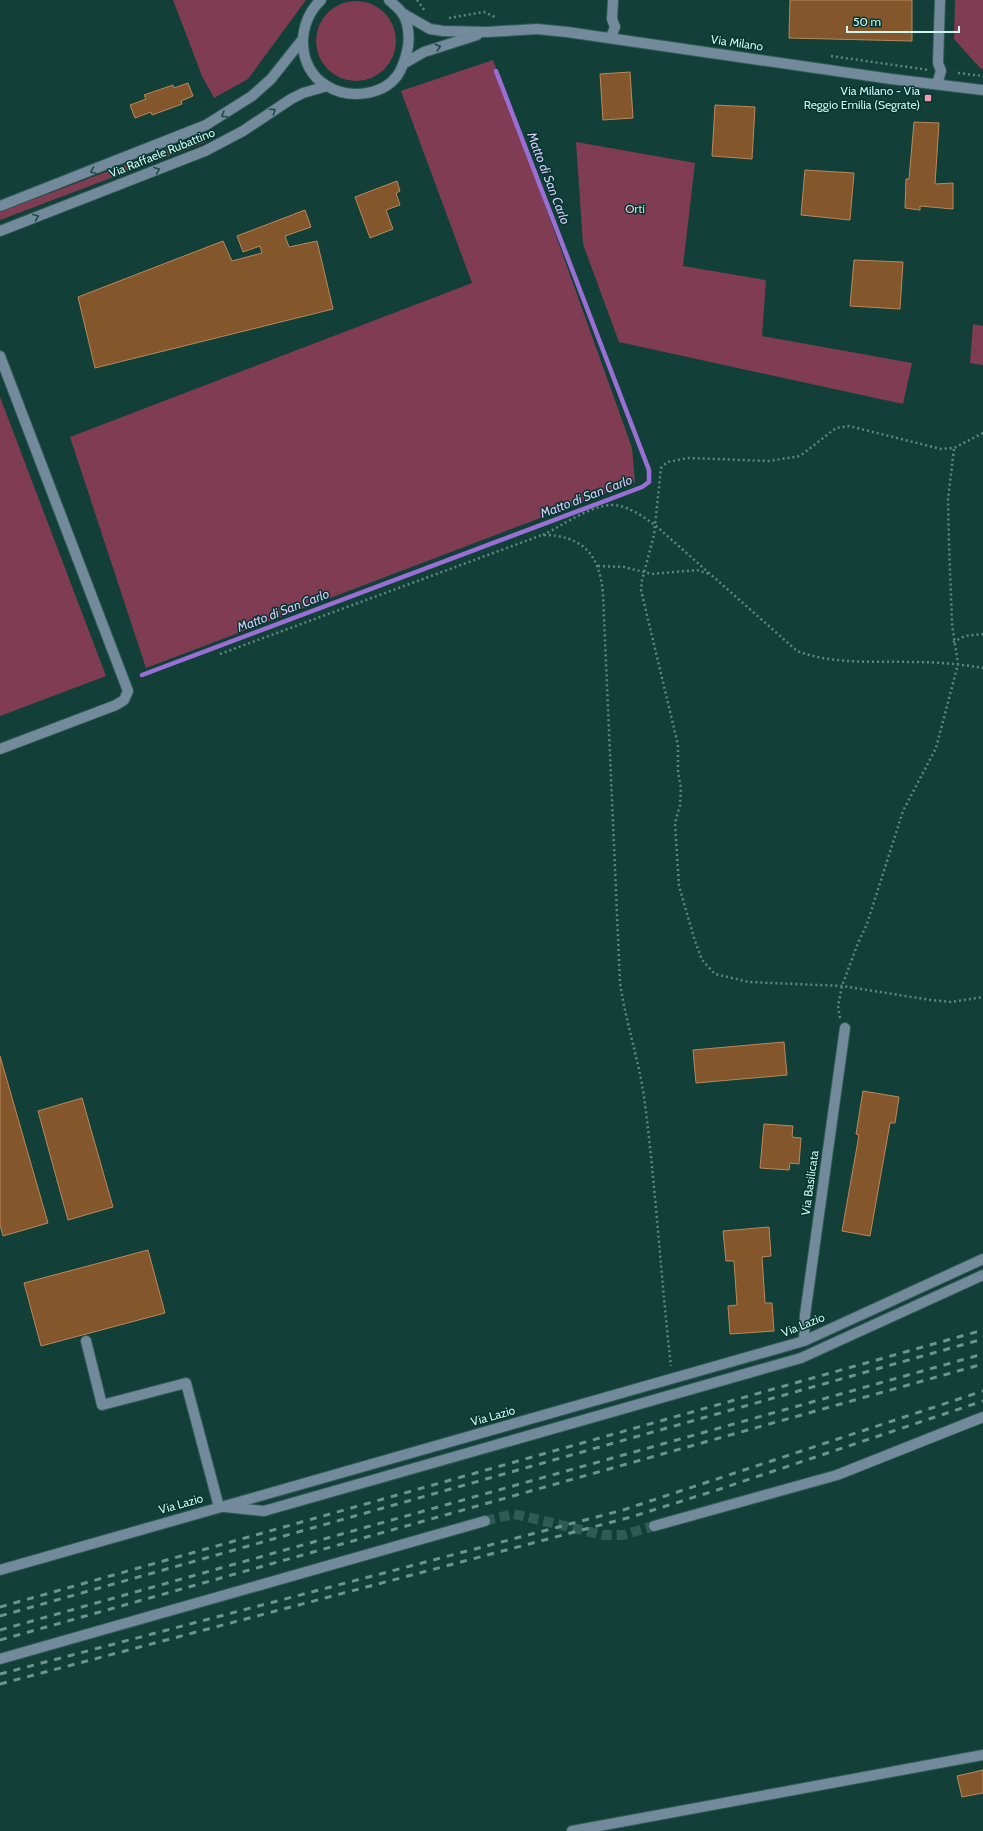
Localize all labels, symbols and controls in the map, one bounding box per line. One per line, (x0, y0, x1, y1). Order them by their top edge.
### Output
scale bar (847, 8, 959, 34)
text: 50 m (853, 14, 881, 29)
street label: Via Milano (710, 31, 765, 54)
one-way arrow (434, 43, 441, 52)
place label: Via Milano - Via Reggio Emilia (Segrate) (804, 83, 920, 112)
marker: Via Milano - Via Reggio Emilia (Segrate) (923, 93, 933, 103)
one-way arrow (269, 109, 276, 116)
one-way arrow (221, 110, 228, 117)
street label: Via Raffaele Rubattino (107, 124, 217, 181)
water label: Matto di San Carlo (524, 129, 574, 227)
one-way arrow (90, 166, 97, 174)
one-way arrow (154, 166, 161, 174)
park label: Orti (625, 201, 645, 216)
one-way arrow (33, 213, 40, 221)
water label: Matto di San Carlo (537, 471, 635, 521)
water label: Matto di San Carlo (234, 585, 332, 635)
street label: Via Basilicata (798, 1149, 822, 1216)
street label: Via Lazio (779, 1309, 827, 1340)
street label: Via Lazio (469, 1402, 517, 1429)
street label: Via Lazio (157, 1490, 205, 1517)

